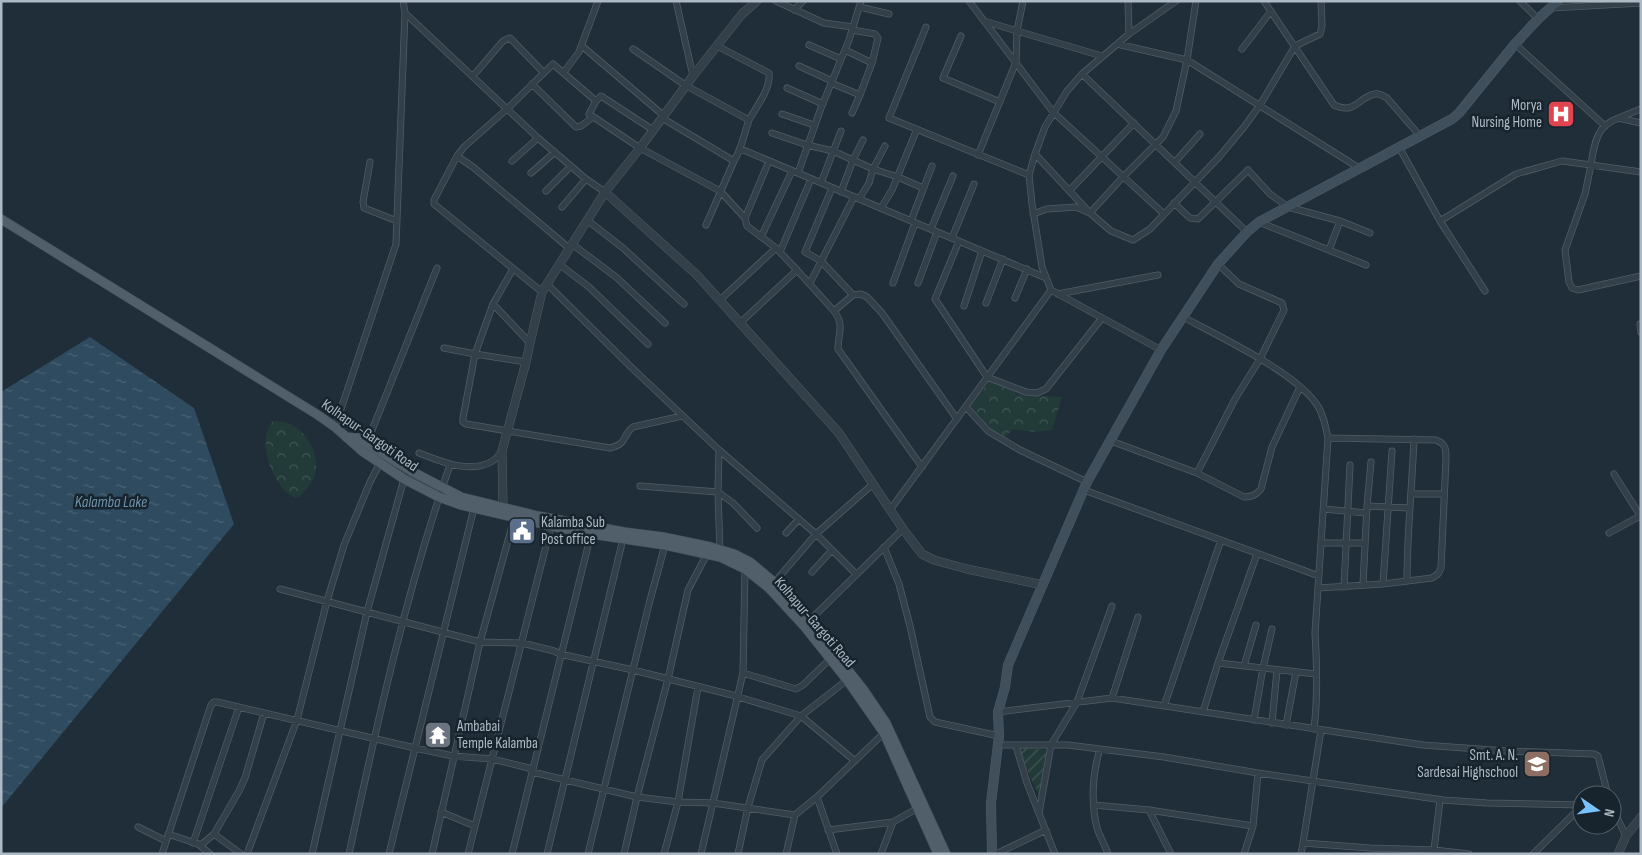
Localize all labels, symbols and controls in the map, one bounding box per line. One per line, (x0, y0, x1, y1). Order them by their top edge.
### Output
place label: Morya Nursing Home (1472, 96, 1542, 132)
hospital icon: Morya Nursing Home (1546, 99, 1576, 129)
street label: Kolhapur-Gargoti Road (318, 395, 422, 476)
water label: Kalamba Lake (75, 493, 147, 512)
place label: Kalamba Sub Post office (541, 513, 605, 549)
public building icon: Kalamba Sub Post office (507, 516, 537, 546)
street label: Kolhapur-Gargoti Road (770, 573, 859, 672)
place label: Ambabai Temple Kalamba (456, 717, 538, 753)
temple icon: Ambabai Temple Kalamba (423, 720, 453, 750)
place label: Smt. A. N. Sardesai Highschool (1417, 746, 1518, 782)
school or university icon: Smt. A. N. Sardesai Highschool (1522, 749, 1552, 779)
north arrow (1572, 785, 1622, 835)
text: N (1600, 807, 1618, 818)

